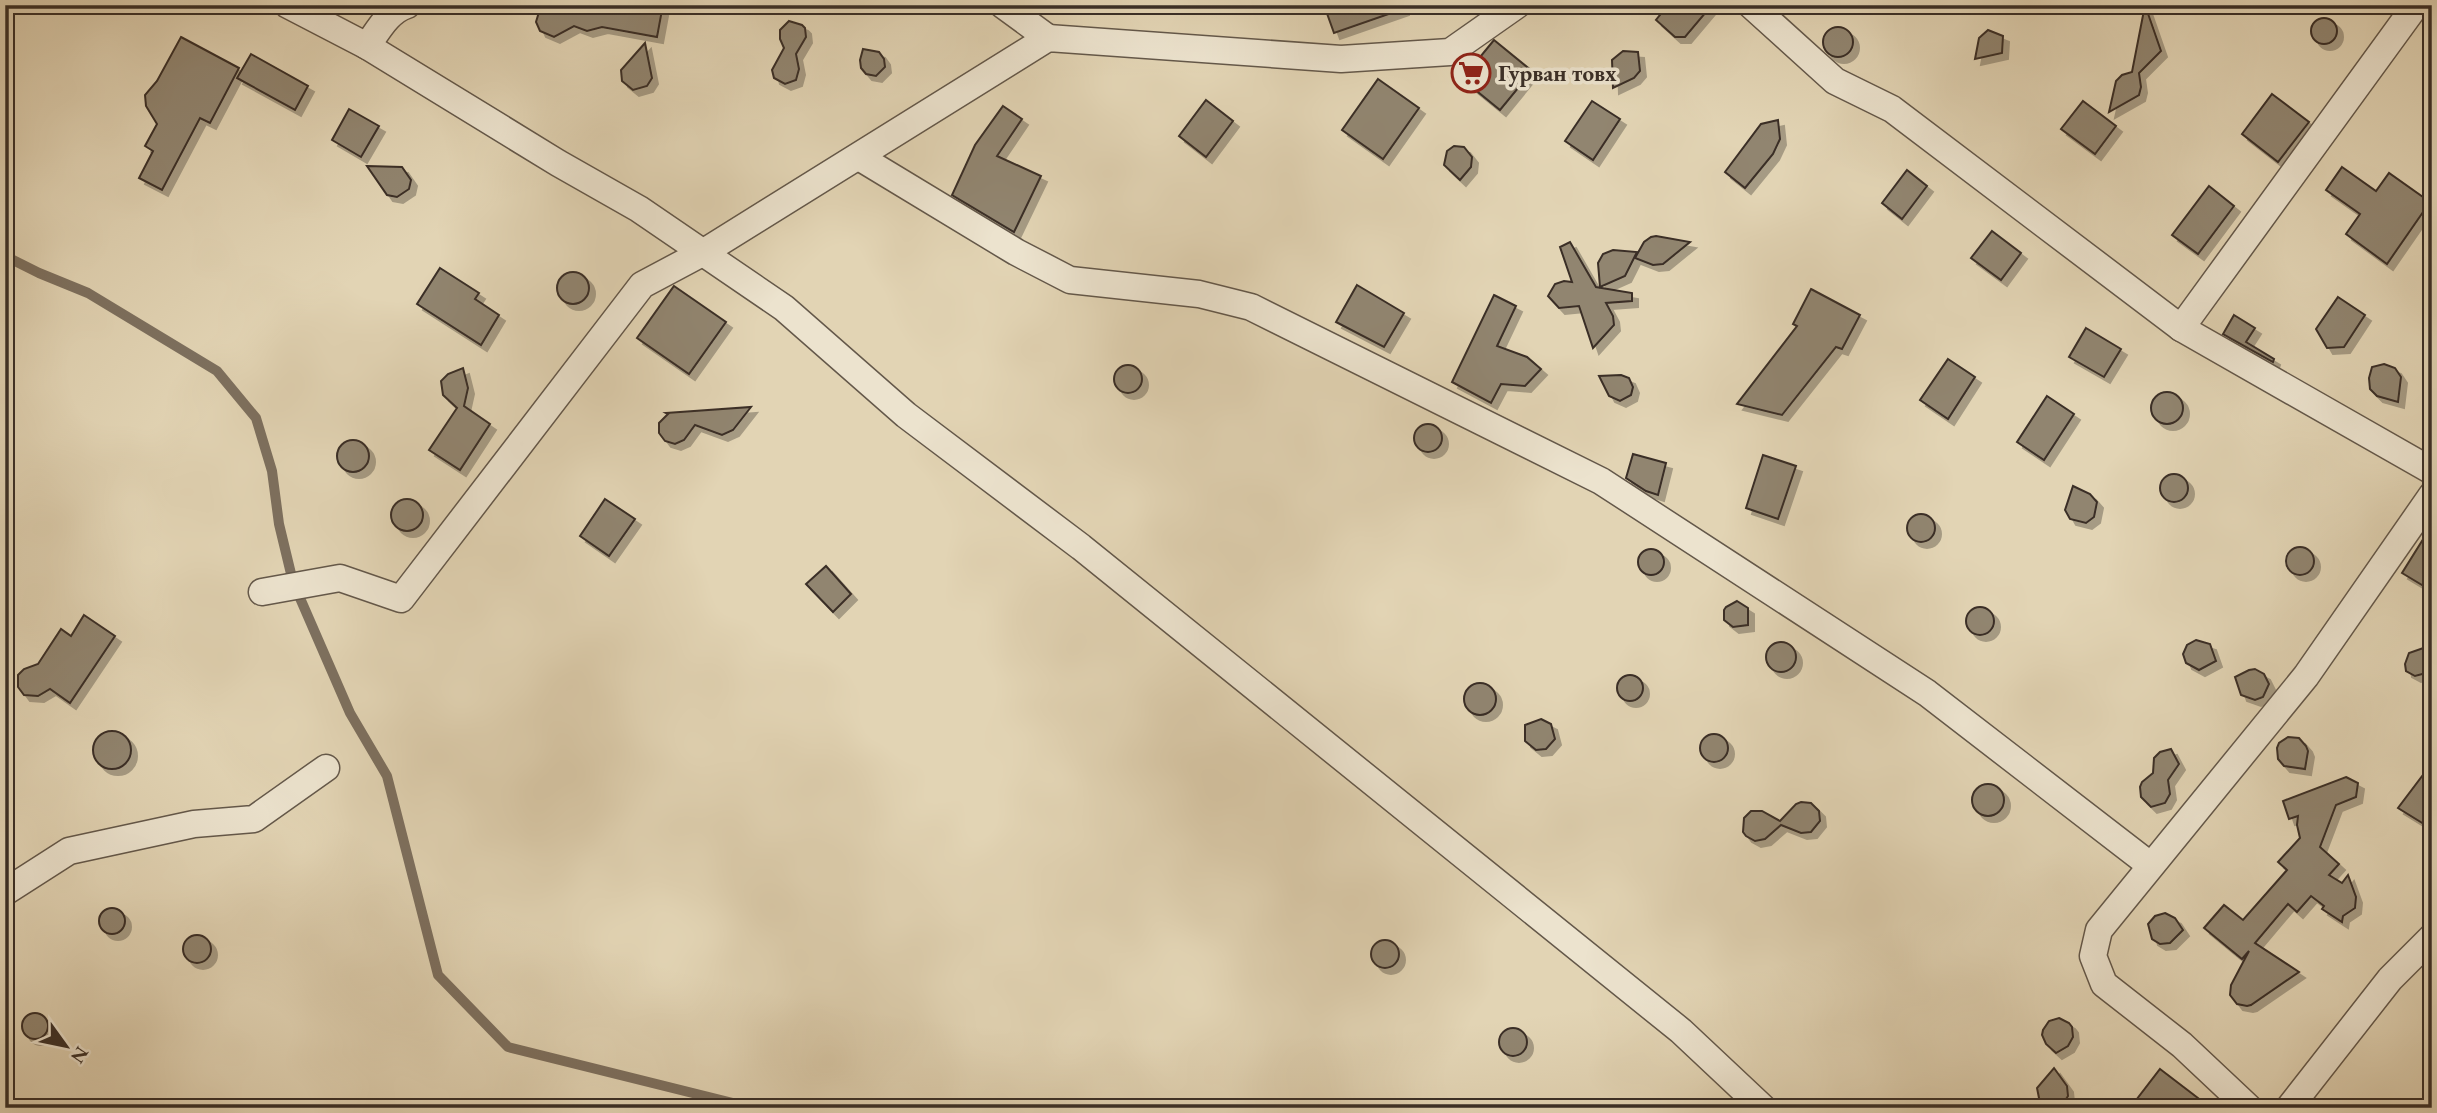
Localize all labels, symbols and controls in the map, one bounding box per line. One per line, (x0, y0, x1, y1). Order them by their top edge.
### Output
supermarket icon: Гурван товх (1450, 52, 1492, 94)
place label: Гурван товх (1498, 58, 1617, 88)
north arrow (32, 1012, 102, 1082)
text: N (65, 1042, 95, 1069)

